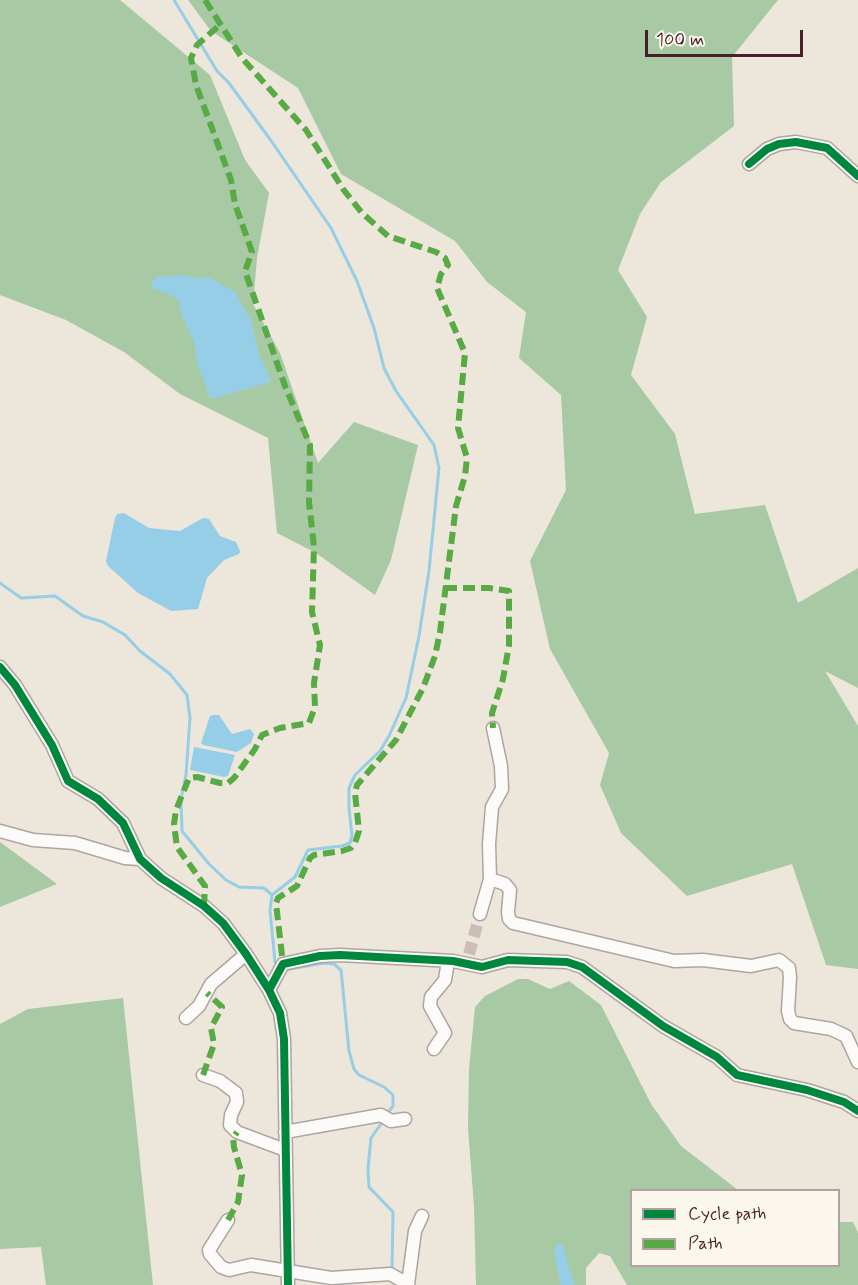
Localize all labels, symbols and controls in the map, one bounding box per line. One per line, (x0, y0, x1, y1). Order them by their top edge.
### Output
scale bar (648, 18, 806, 56)
text: 100 m (656, 28, 704, 52)
legend (630, 1189, 840, 1267)
text: Cycle path (688, 1202, 766, 1226)
text: Path (688, 1232, 723, 1256)

